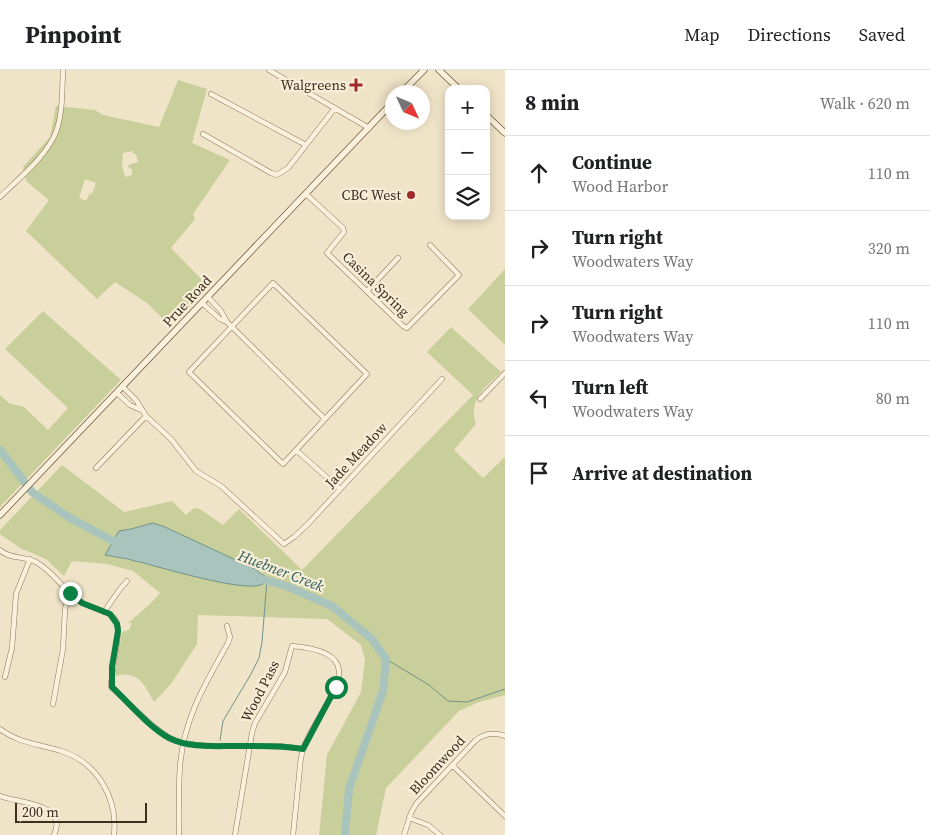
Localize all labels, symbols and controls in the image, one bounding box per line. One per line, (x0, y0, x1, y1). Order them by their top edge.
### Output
text: Pinpoint (25, 18, 121, 51)
text: Map (684, 22, 720, 47)
text: Directions (748, 22, 831, 47)
text: Saved (859, 22, 905, 47)
place label: Walgreens (280, 75, 346, 95)
marker: Walgreens (350, 79, 362, 91)
north arrow (385, 85, 430, 130)
map controls (445, 85, 490, 220)
button: + (445, 85, 490, 130)
text: 8 min (525, 88, 580, 117)
text: Walk · 620 m (820, 92, 910, 114)
button: − (445, 130, 490, 175)
text: Continue (572, 149, 652, 175)
icon: ahead (525, 159, 553, 187)
text: 110 m (868, 162, 910, 184)
button: layers (445, 175, 490, 220)
text: Wood Harbor (572, 175, 668, 197)
place label: CBC West (342, 185, 401, 205)
marker: CBC West (405, 189, 417, 201)
text: Turn right (572, 224, 663, 250)
icon: right (525, 234, 553, 262)
text: 320 m (868, 237, 910, 259)
street label: Casina Spring (338, 247, 414, 321)
text: Woodwaters Way (572, 250, 693, 272)
street label: Prue Road (158, 271, 216, 331)
text: Turn right (572, 299, 663, 325)
icon: right (525, 309, 553, 337)
text: 110 m (868, 312, 910, 334)
text: Woodwaters Way (572, 325, 693, 347)
text: Turn left (572, 374, 648, 400)
icon: left (525, 384, 553, 412)
text: 80 m (876, 387, 910, 409)
text: Woodwaters Way (572, 400, 693, 422)
street label: Jade Meadow (320, 418, 392, 493)
icon: arrive (525, 459, 553, 487)
text: Arrive at destination (572, 460, 752, 486)
water label: Huebner Creek (234, 544, 328, 597)
route end (59, 582, 82, 605)
street label: Wood Pass (236, 657, 284, 725)
route start (325, 676, 348, 699)
street label: Bloomwood (404, 731, 470, 799)
scale bar (15, 800, 148, 823)
text: 200 m (22, 802, 59, 822)

